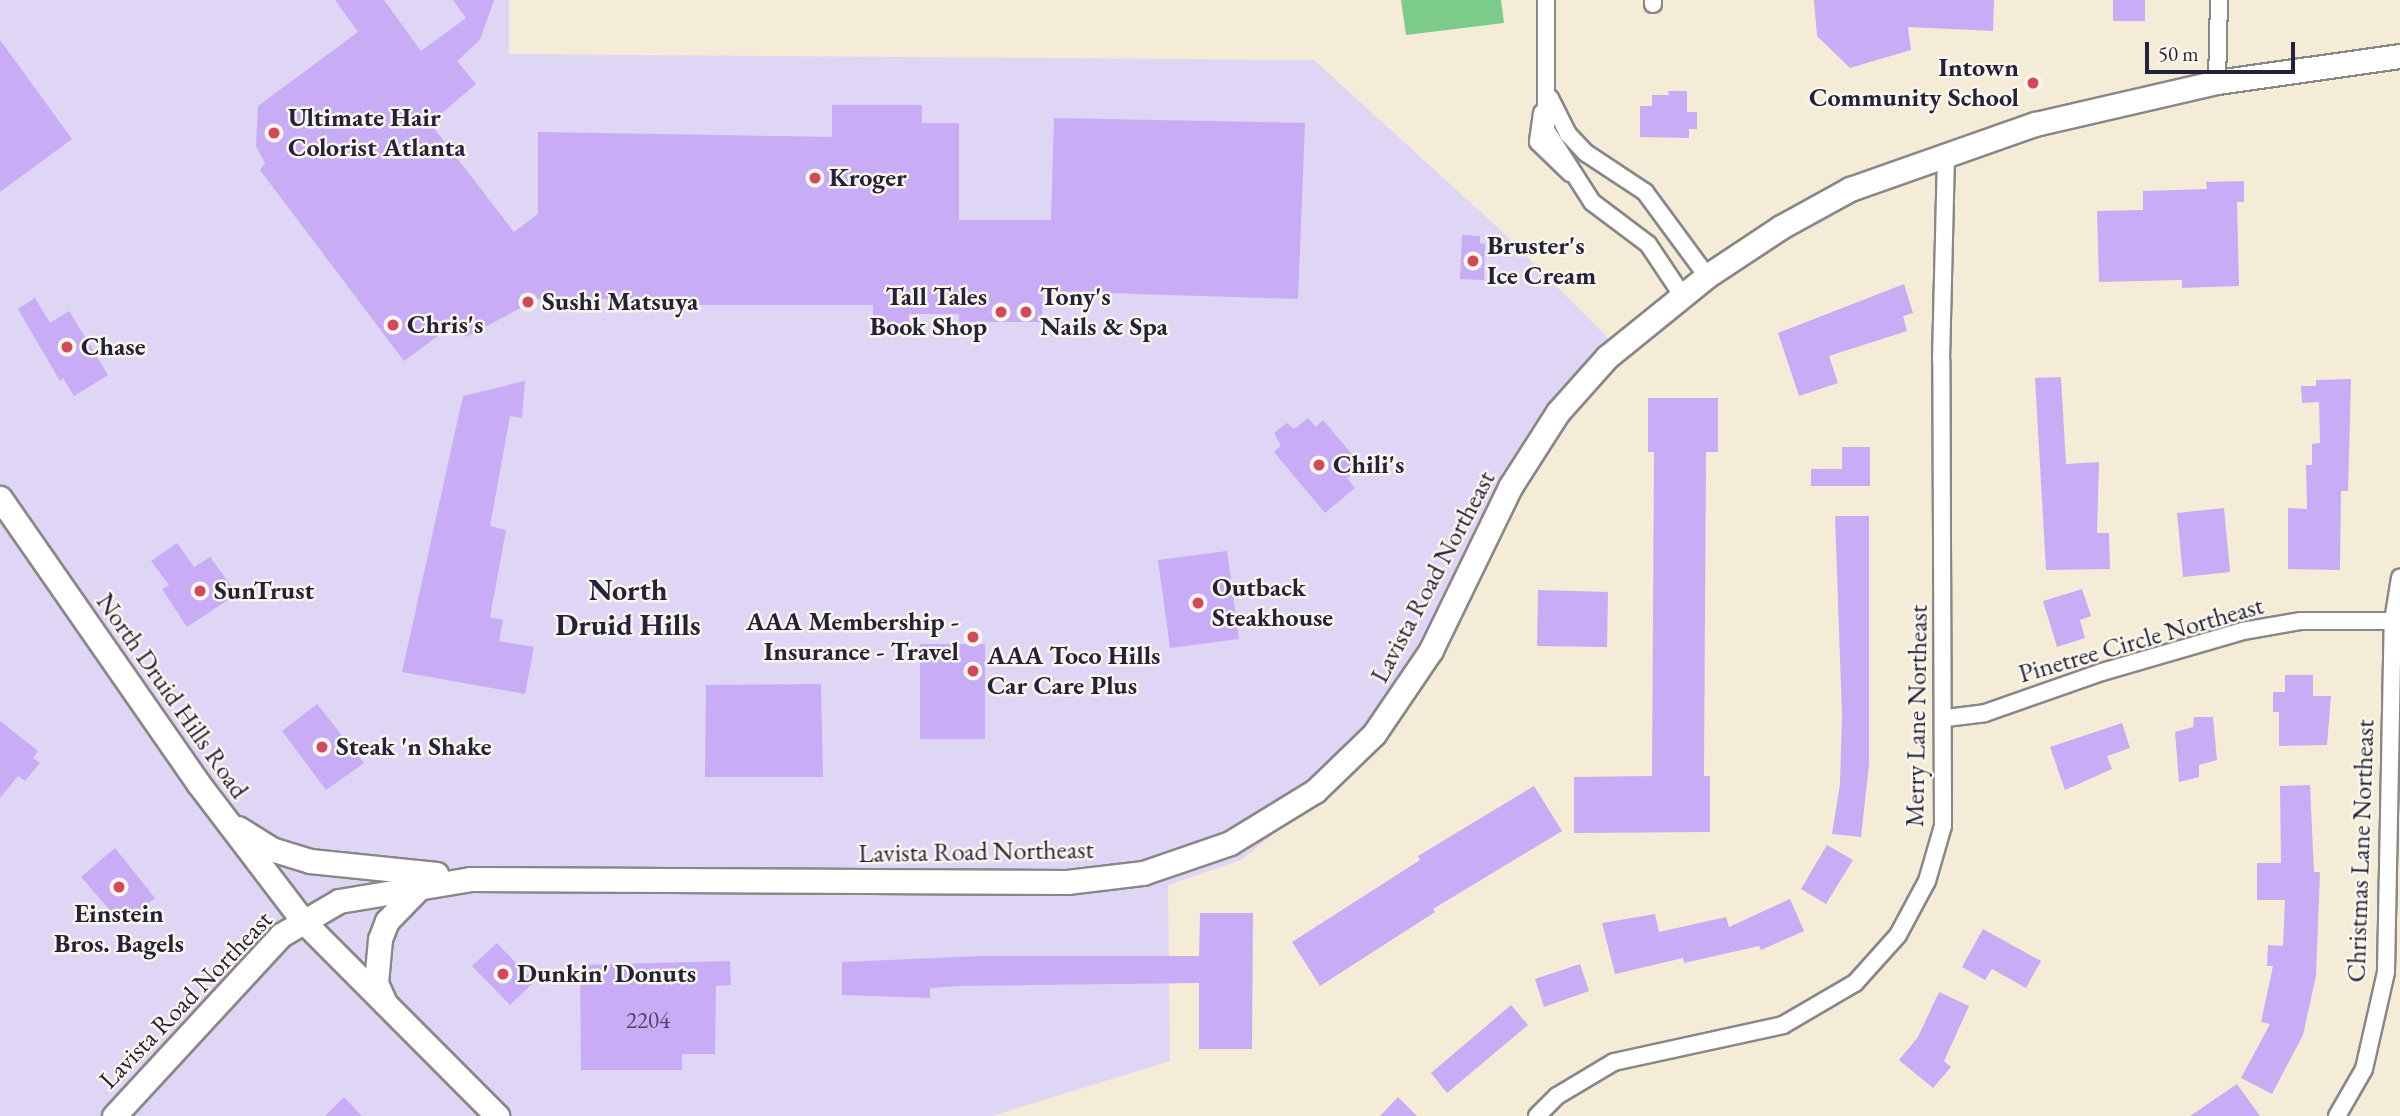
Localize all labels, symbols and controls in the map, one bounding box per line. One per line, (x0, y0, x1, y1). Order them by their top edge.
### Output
scale bar (2148, 28, 2298, 72)
text: 50 m (2158, 40, 2199, 67)
place label: Intown Community School (1809, 52, 2019, 114)
marker: Intown Community School (2025, 75, 2041, 91)
place label: Ultimate Hair Colorist Atlanta (288, 102, 466, 164)
marker: Ultimate Hair Colorist Atlanta (266, 125, 282, 141)
place label: Kroger (829, 162, 907, 194)
marker: Kroger (807, 170, 823, 186)
place label: Bruster's Ice Cream (1487, 230, 1596, 292)
marker: Bruster's Ice Cream (1465, 253, 1481, 269)
place label: Tall Tales Book Shop (870, 281, 987, 342)
place label: Tony's Nails & Spa (1040, 281, 1168, 342)
place label: Sushi Matsuya (542, 286, 698, 318)
marker: Sushi Matsuya (520, 294, 536, 310)
marker: Tall Tales Book Shop (993, 304, 1009, 320)
marker: Tony's Nails & Spa (1018, 304, 1034, 320)
place label: Chris's (407, 309, 483, 341)
marker: Chris's (385, 317, 401, 333)
place label: Chase (81, 331, 146, 363)
marker: Chase (59, 339, 75, 355)
place label: Chili's (1333, 449, 1404, 481)
marker: Chili's (1311, 457, 1327, 473)
street label: Lavista Road Northeast (1364, 466, 1502, 688)
district label: North Druid Hills (555, 572, 701, 642)
place label: Outback Steakhouse (1212, 572, 1333, 634)
place label: SunTrust (214, 575, 314, 607)
marker: SunTrust (192, 583, 208, 599)
street label: North Druid Hills Road (89, 587, 255, 805)
street label: Pinetree Circle Northeast (2015, 590, 2267, 690)
marker: Outback Steakhouse (1190, 595, 1206, 611)
street label: Merry Lane Northeast (1899, 605, 1935, 827)
place label: AAA Membership - Insurance - Travel (746, 606, 959, 668)
marker: AAA Membership - Insurance - Travel (965, 629, 981, 645)
place label: AAA Toco Hills Car Care Plus (987, 640, 1160, 702)
marker: AAA Toco Hills Car Care Plus (965, 663, 981, 679)
street label: Christmas Lane Northeast (2341, 719, 2381, 983)
place label: Steak 'n Shake (336, 731, 491, 763)
marker: Steak 'n Shake (314, 739, 330, 755)
street label: Lavista Road Northeast (858, 834, 1094, 870)
marker: Einstein Bros. Bagels (111, 879, 127, 895)
place label: Einstein Bros. Bagels (54, 898, 184, 960)
street label: Lavista Road Northeast (93, 905, 279, 1095)
place label: Dunkin' Donuts (517, 958, 696, 990)
marker: Dunkin' Donuts (495, 966, 511, 982)
house number: 2204 (626, 1006, 670, 1034)

